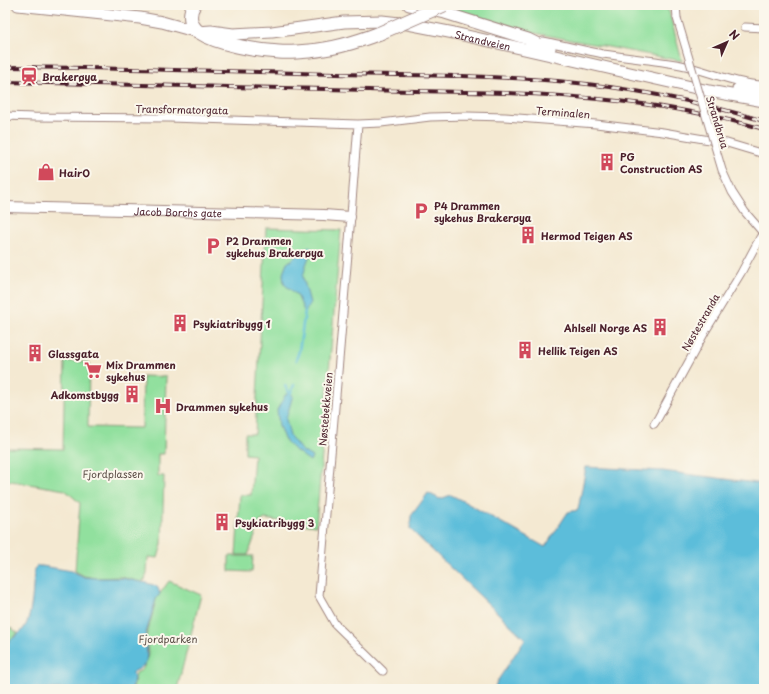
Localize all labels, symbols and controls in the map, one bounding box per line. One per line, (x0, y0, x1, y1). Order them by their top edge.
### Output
north arrow (707, 22, 747, 62)
text: N (725, 25, 744, 44)
street label: Strandveien (453, 26, 512, 53)
station icon: Brakerøya (19, 66, 39, 86)
place label: Brakerøya (42, 69, 97, 84)
street label: Strandbrua (703, 94, 733, 151)
street label: Transformatorgata (136, 101, 229, 117)
street label: Terminalen (535, 103, 591, 121)
place label: PG Construction AS (620, 149, 702, 176)
building icon: PG Construction AS (597, 152, 617, 172)
shop icon: HairO (36, 162, 56, 182)
place label: HairO (59, 165, 90, 180)
place label: P4 Drammen sykehus Brakerøya (434, 198, 532, 226)
parking icon: P4 Drammen sykehus Brakerøya (411, 201, 431, 221)
street label: Jacob Borchs gate (134, 203, 222, 220)
building icon: Hermod Teigen AS (518, 225, 538, 245)
place label: Hermod Teigen AS (541, 228, 633, 243)
place label: P2 Drammen sykehus Brakerøya (226, 233, 324, 261)
parking icon: P2 Drammen sykehus Brakerøya (203, 236, 223, 256)
street label: Nøstestranda (677, 290, 723, 354)
building icon: Psykiatribygg 1 (170, 313, 190, 333)
place label: Psykiatribygg 1 (193, 316, 271, 331)
building icon: Ahlsell Norge AS (650, 317, 670, 337)
place label: Ahlsell Norge AS (563, 320, 647, 335)
building icon: Hellik Teigen AS (515, 340, 535, 360)
building icon: Glassgata (25, 343, 45, 363)
place label: Hellik Teigen AS (538, 343, 618, 358)
place label: Glassgata (48, 346, 99, 361)
place label: Mix Drammen sykehus (106, 357, 176, 385)
supermarket icon: Mix Drammen sykehus (83, 360, 103, 380)
street label: Nøstebekkveien (314, 372, 336, 446)
building icon: Adkomstbygg (122, 384, 142, 404)
place label: Adkomstbygg (50, 387, 119, 402)
hospital icon: Drammen sykehus (153, 396, 173, 416)
place label: Drammen sykehus (176, 399, 268, 415)
park label: Fjordplassen (83, 466, 143, 481)
building icon: Psykiatribygg 3 (212, 512, 232, 532)
place label: Psykiatribygg 3 (235, 515, 315, 530)
park label: Fjordparken (139, 631, 197, 646)

